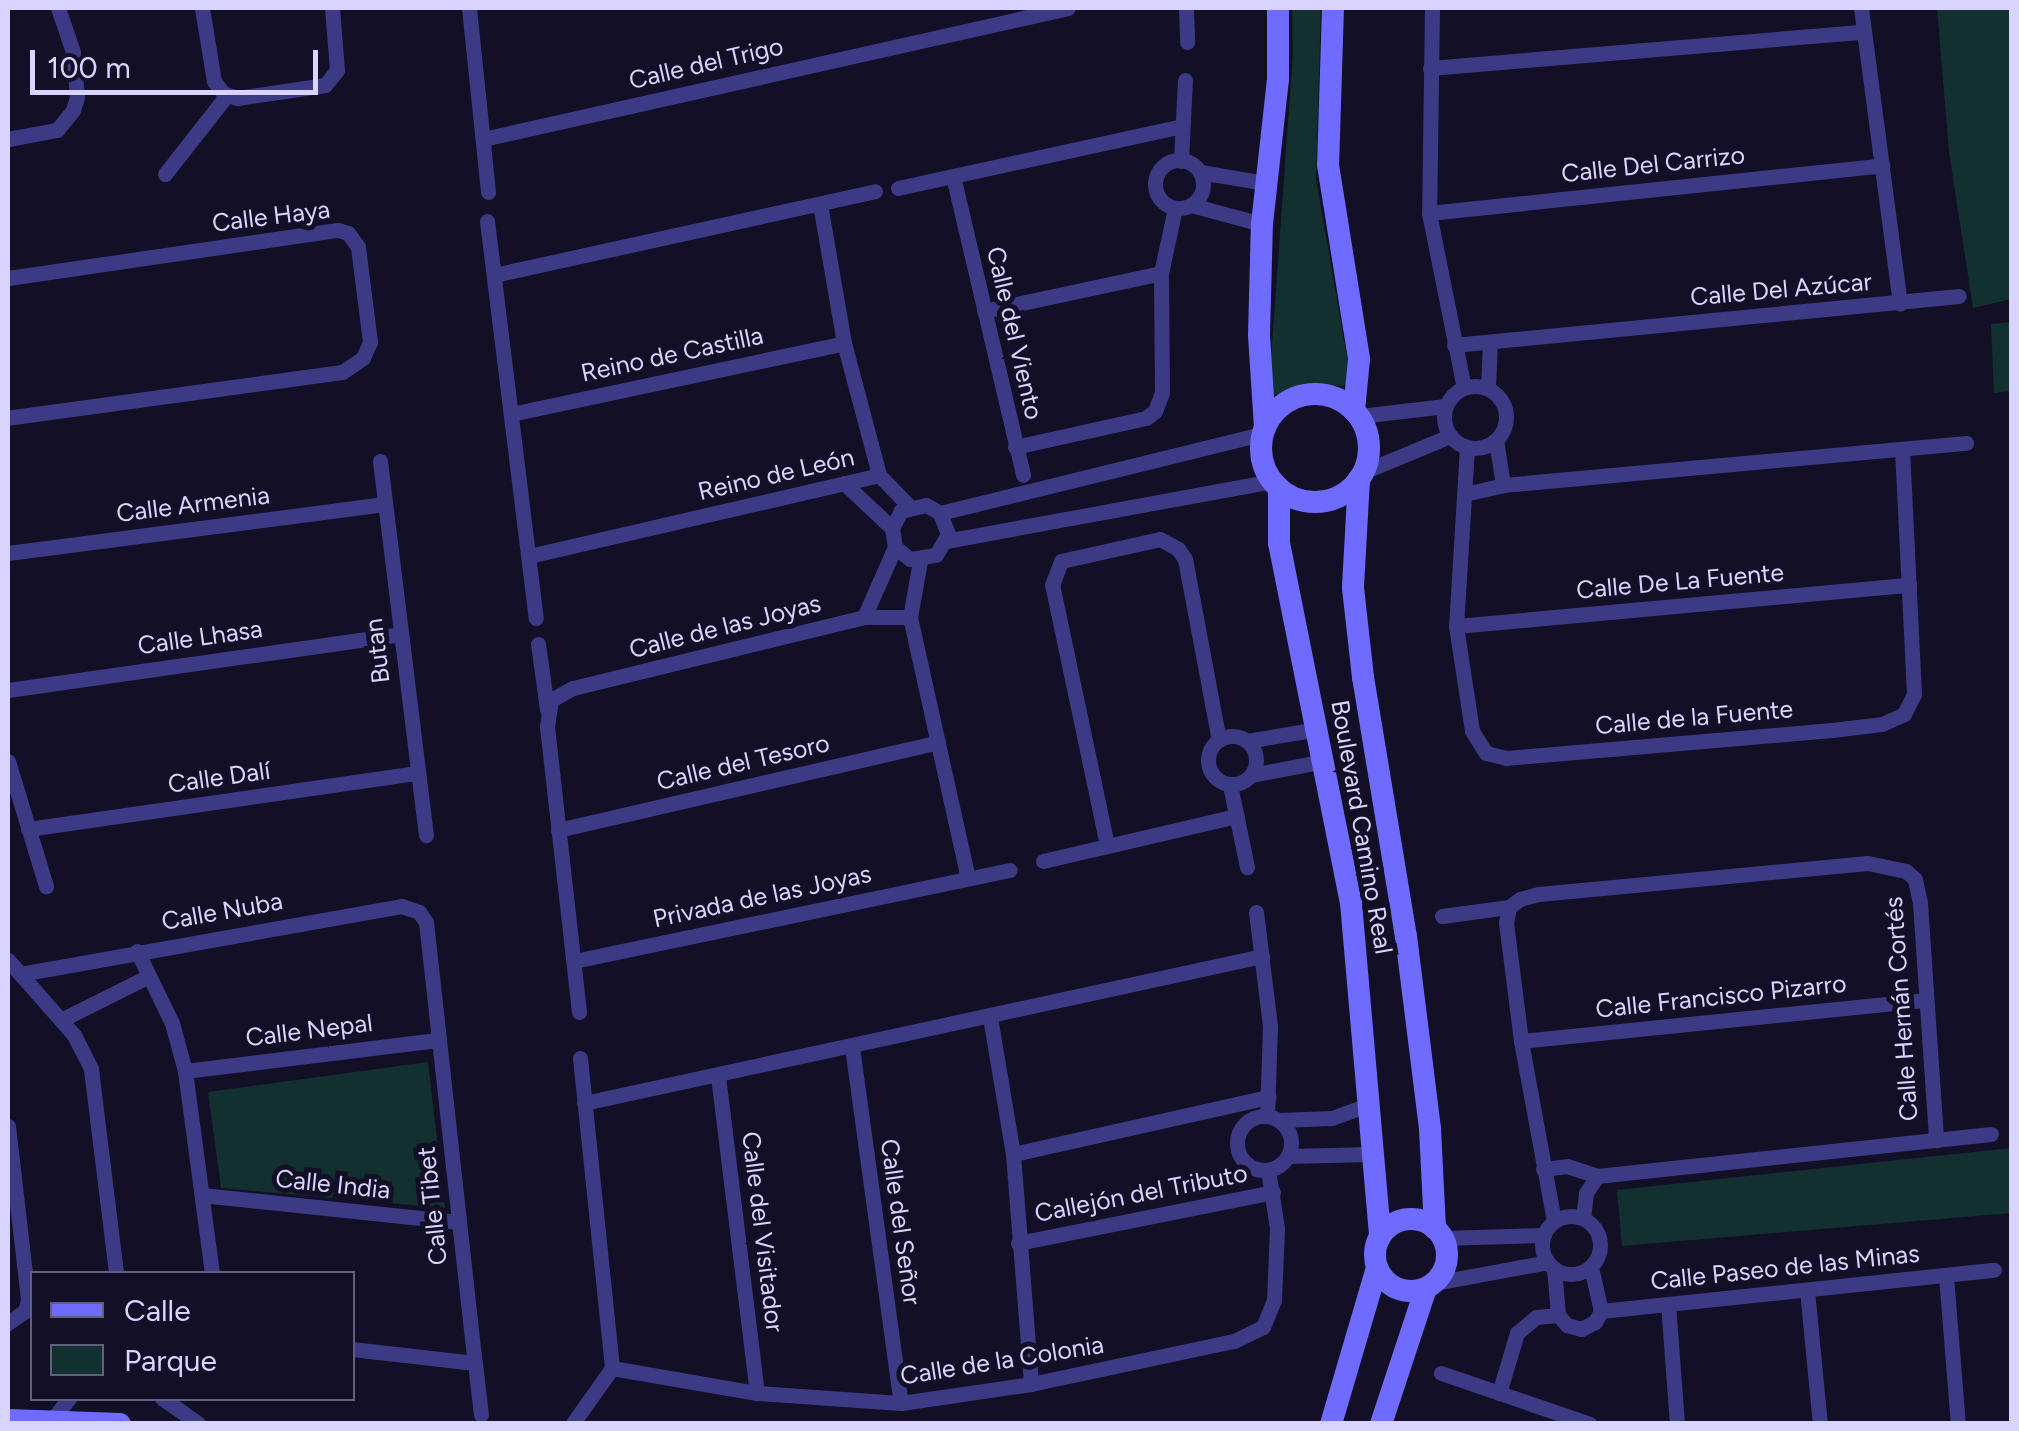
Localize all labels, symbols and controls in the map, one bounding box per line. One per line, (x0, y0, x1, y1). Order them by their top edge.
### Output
scale bar (35, 30, 322, 92)
street label: Calle del Trigo (626, 31, 786, 95)
text: 100 m (47, 49, 131, 86)
street label: Calle Del Carrizo (1560, 139, 1746, 189)
street label: Calle Haya (210, 194, 332, 238)
street label: Calle del Viento (981, 244, 1049, 422)
street label: Calle Del Azúcar (1689, 266, 1873, 312)
street label: Reino de Castilla (578, 320, 766, 388)
street label: Reino de León (695, 441, 857, 507)
street label: Calle Armenia (115, 480, 271, 528)
street label: Calle De La Fuente (1575, 557, 1785, 605)
street label: Calle de las Joyas (626, 588, 824, 664)
street label: Calle Lhasa (136, 613, 264, 661)
street label: Butan (358, 617, 396, 685)
street label: Calle de la Fuente (1594, 693, 1794, 741)
street label: Boulevard Camino Real (1325, 698, 1399, 956)
street label: Calle del Tesoro (654, 728, 832, 796)
street label: Calle Dalí (166, 755, 272, 799)
street label: Privada de las Joyas (650, 858, 874, 934)
street label: Calle Nuba (159, 886, 285, 936)
street label: Calle Hernán Cortés (1878, 896, 1924, 1122)
street label: Calle Francisco Pizarro (1594, 968, 1848, 1024)
street label: Calle Nepal (244, 1007, 374, 1053)
street label: Calle del Visitador (736, 1130, 790, 1334)
street label: Calle del Señor (874, 1137, 928, 1307)
street label: Calle Tibet (411, 1145, 453, 1267)
street label: Callejón del Tributo (1032, 1158, 1250, 1228)
street label: Calle India (274, 1163, 392, 1205)
street label: Calle Paseo de las Minas (1649, 1238, 1921, 1296)
legend (30, 1271, 355, 1401)
text: Calle (124, 1292, 191, 1329)
street label: Calle de la Colonia (898, 1329, 1106, 1391)
text: Parque (124, 1342, 217, 1379)

